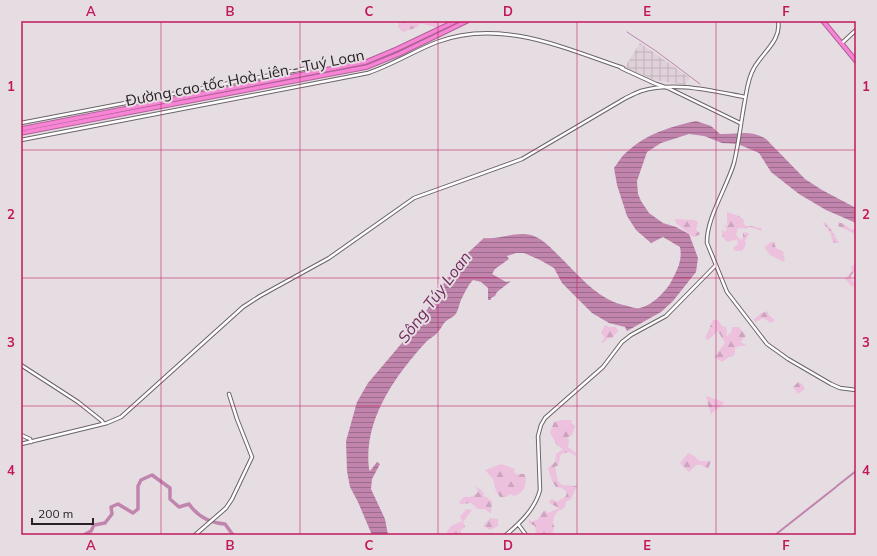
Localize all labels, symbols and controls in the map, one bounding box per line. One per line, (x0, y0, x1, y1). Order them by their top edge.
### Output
text: A (86, 3, 96, 19)
text: B (226, 3, 235, 19)
text: C (365, 3, 374, 19)
text: D (503, 3, 513, 19)
text: E (643, 3, 651, 19)
text: F (782, 3, 790, 19)
street label: Đường cao tốc Hoà Liên - Tuý Loan (124, 45, 366, 110)
text: 1 (7, 78, 15, 94)
text: 1 (862, 78, 870, 94)
text: 2 (7, 206, 15, 222)
text: 2 (862, 206, 870, 222)
water label: Sông Túy Loan (393, 247, 475, 347)
text: 3 (7, 334, 15, 350)
text: 3 (862, 334, 870, 350)
text: 4 (7, 462, 15, 478)
text: 4 (862, 462, 870, 478)
scale bar (32, 500, 93, 526)
text: 200 m (38, 506, 73, 521)
text: A (86, 537, 96, 553)
text: B (226, 537, 235, 553)
text: C (365, 537, 374, 553)
text: D (503, 537, 513, 553)
text: E (643, 537, 651, 553)
text: F (782, 537, 790, 553)

